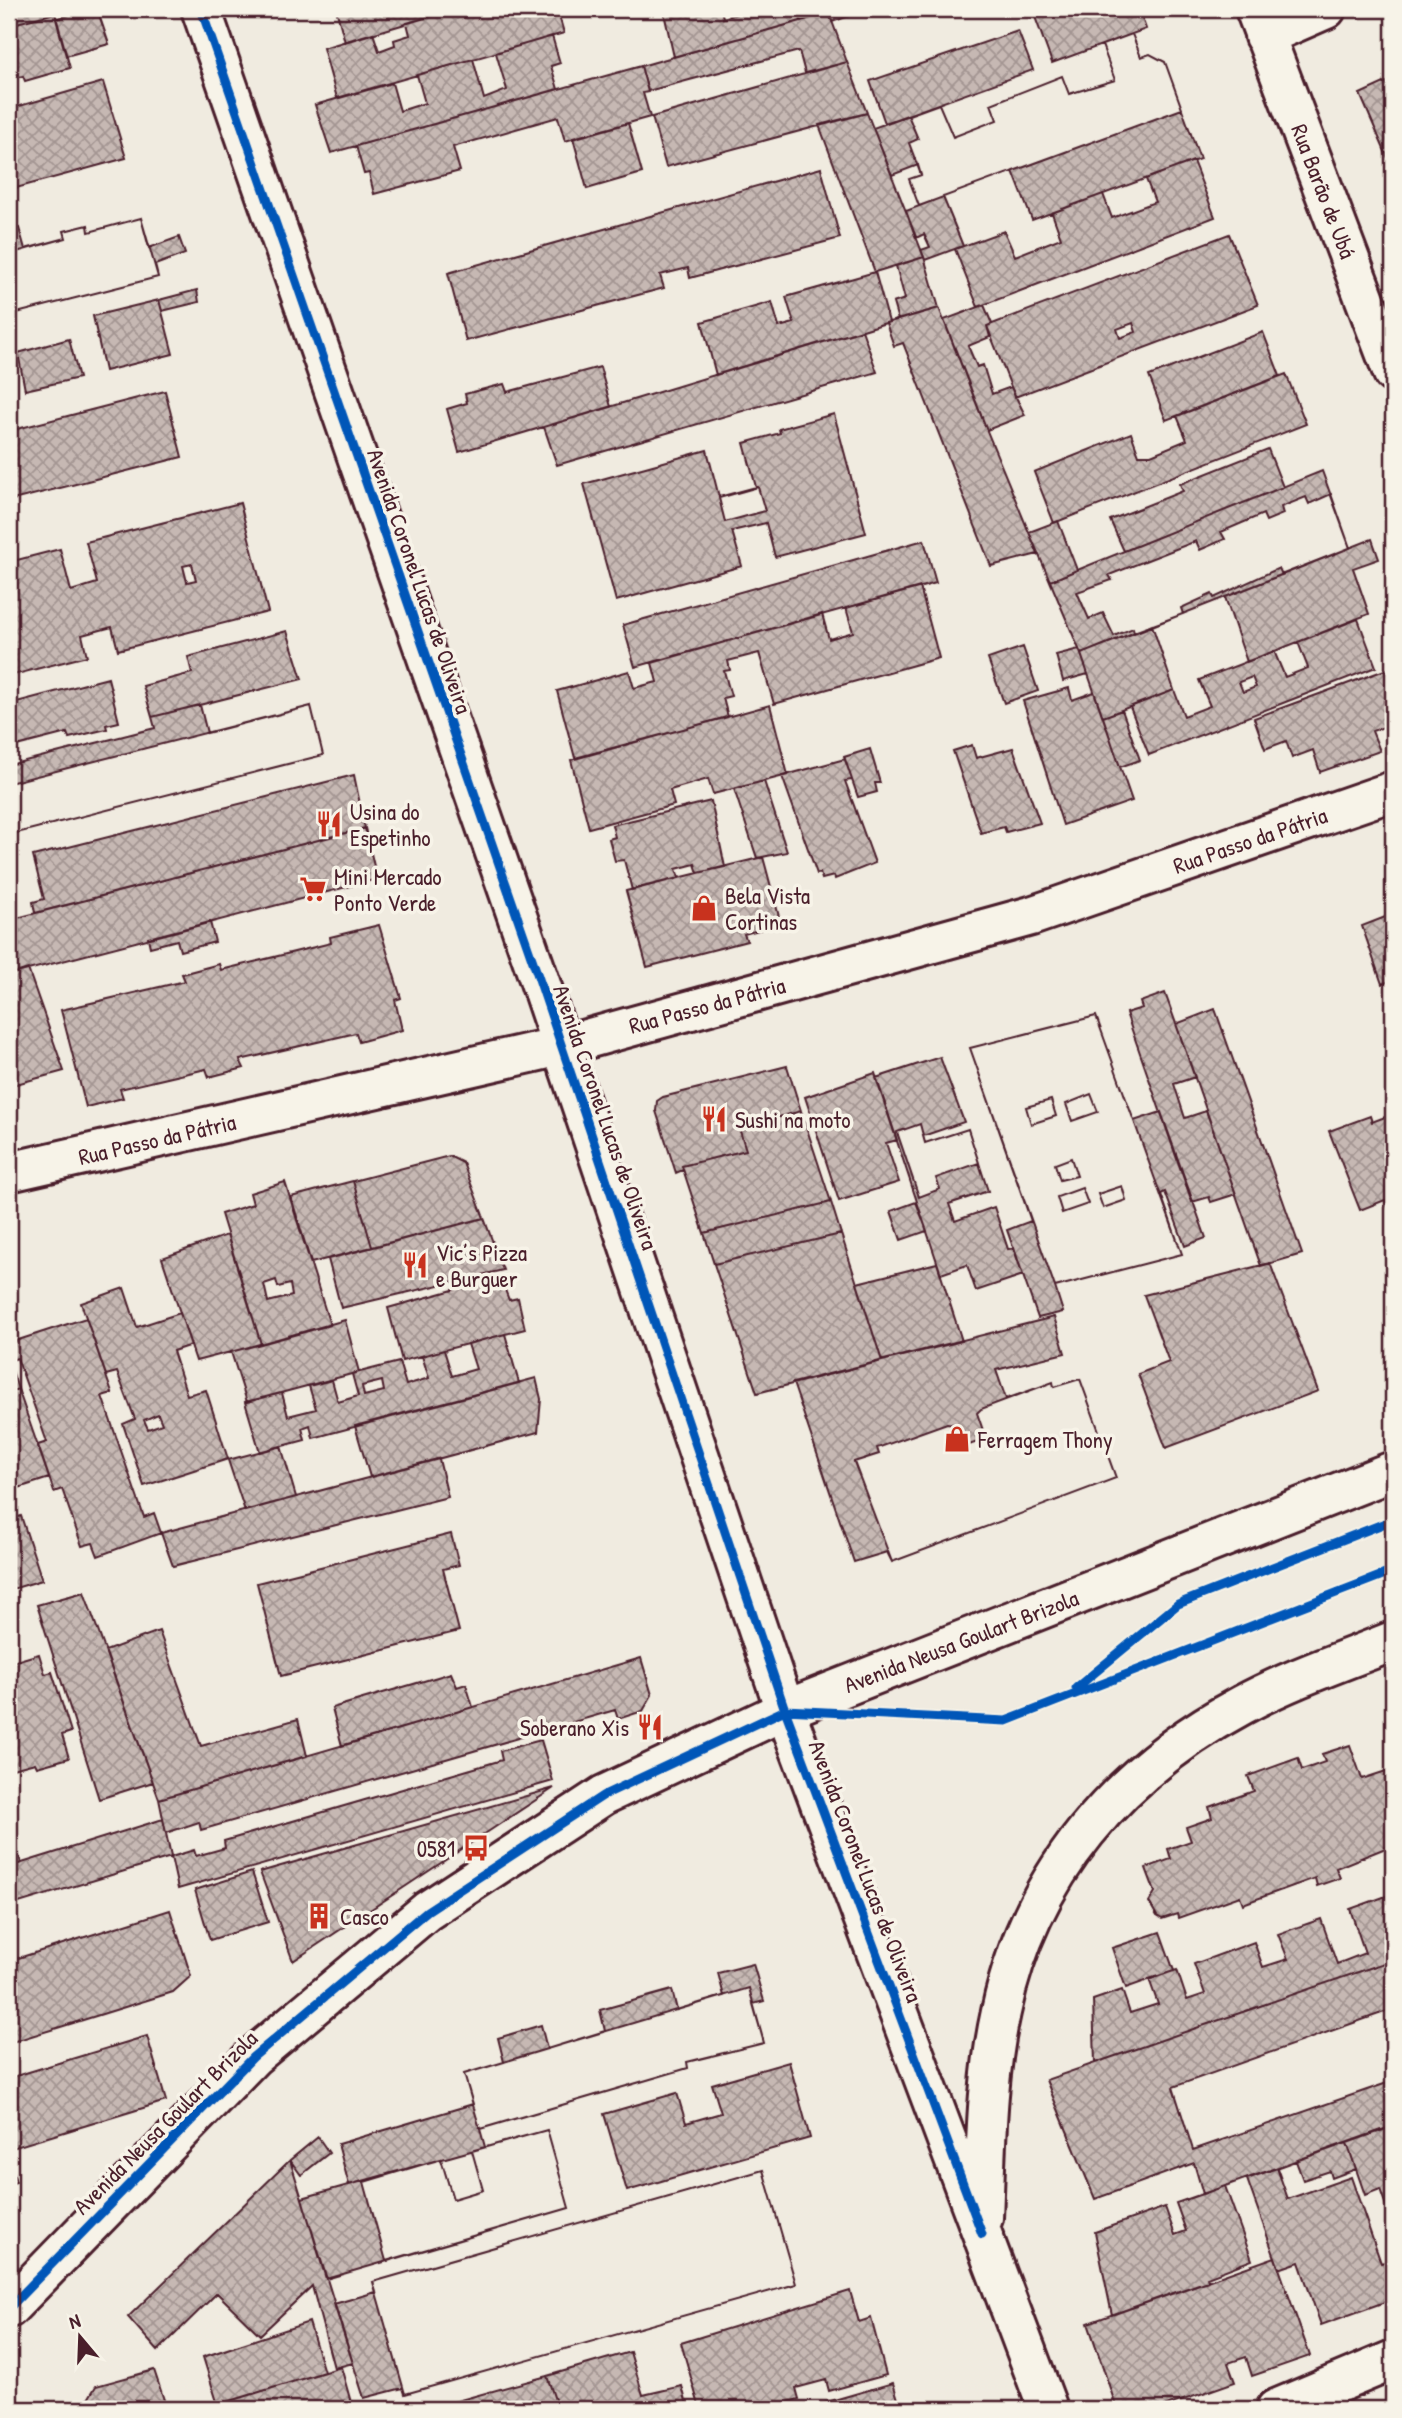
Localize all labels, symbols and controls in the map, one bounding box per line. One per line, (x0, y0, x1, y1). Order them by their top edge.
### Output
street label: Rua Barão de Ubá (1284, 119, 1364, 263)
street label: Avenida Coronel Lucas de Oliveira (360, 444, 480, 718)
place label: Usina do Espetinho (350, 796, 430, 853)
street label: Rua Passo da Pátria (1169, 799, 1331, 881)
restaurant icon: Usina do Espetinho (314, 809, 344, 839)
place label: Mini Mercado Ponto Verde (334, 861, 442, 918)
supermarket icon: Mini Mercado Ponto Verde (298, 874, 328, 904)
place label: Bela Vista Cortinas (725, 880, 810, 937)
shop icon: Bela Vista Cortinas (689, 893, 719, 923)
street label: Rua Passo da Pátria (625, 969, 789, 1041)
street label: Avenida Coronel Lucas de Oliveira (546, 980, 666, 1254)
restaurant icon: Sushi na moto (699, 1104, 729, 1134)
place label: Sushi na moto (735, 1104, 851, 1135)
street label: Rua Passo da Pátria (75, 1106, 239, 1172)
place label: Vic’s Pizza e Burguer (436, 1237, 527, 1294)
restaurant icon: Vic’s Pizza e Burguer (400, 1250, 430, 1280)
shop icon: Ferragem Thony (942, 1424, 972, 1454)
place label: Ferragem Thony (977, 1424, 1113, 1455)
street label: Avenida Neusa Goulart Brizola (839, 1582, 1083, 1700)
place label: Soberano Xis (520, 1712, 629, 1743)
restaurant icon: Soberano Xis (635, 1712, 665, 1742)
street label: Avenida Coronel Lucas de Oliveira (802, 1736, 930, 2006)
place label: 0581 (417, 1833, 455, 1864)
bus stop icon: 0581 (461, 1833, 491, 1863)
building icon: Casco (304, 1901, 334, 1931)
place label: Casco (340, 1901, 389, 1932)
street label: Avenida Neusa Goulart Brizola (66, 2023, 264, 2221)
north arrow (46, 2302, 116, 2372)
text: N (65, 2307, 83, 2335)

